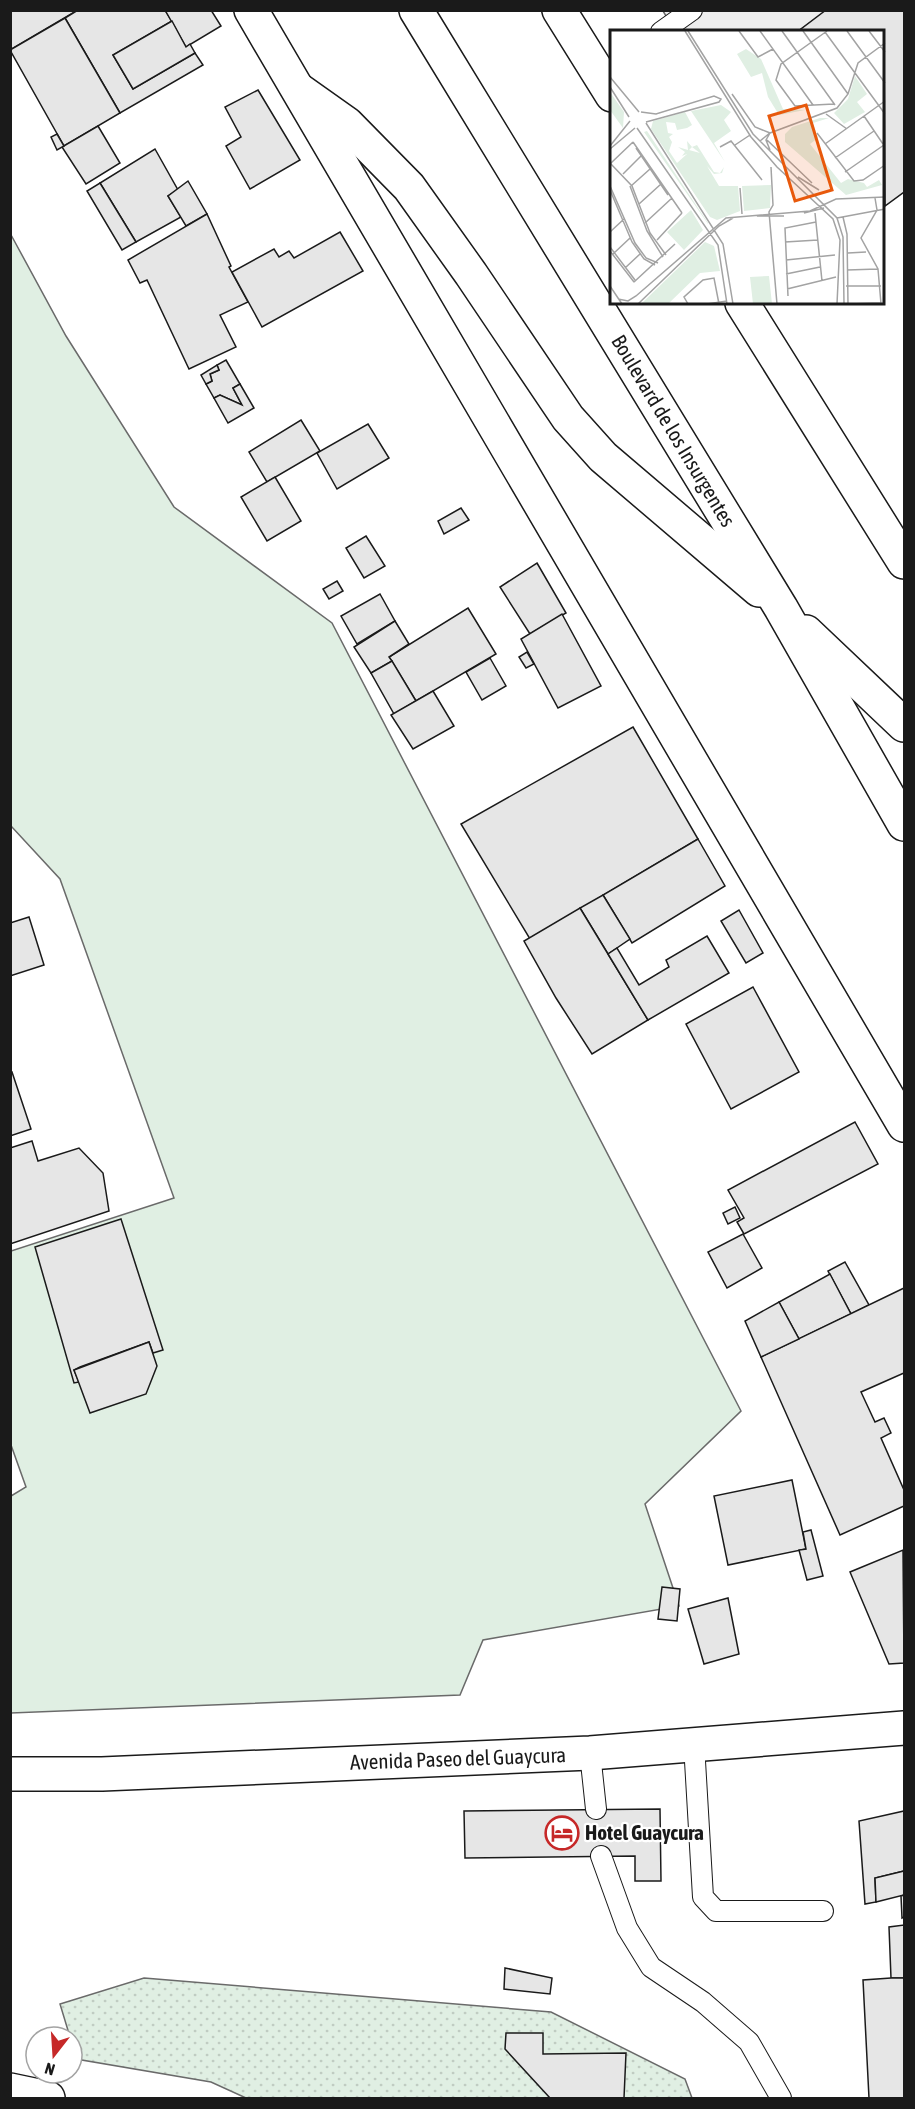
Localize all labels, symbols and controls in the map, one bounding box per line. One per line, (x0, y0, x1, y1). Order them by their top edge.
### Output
inset map (610, 30, 885, 304)
street label: Boulevard de los Insurgentes (607, 330, 741, 531)
street label: Avenida Paseo del Guaycura (350, 1742, 566, 1774)
hotel icon: Hotel Guaycura (544, 1815, 580, 1851)
place label: Hotel Guaycura (585, 1820, 704, 1844)
north arrow (24, 2025, 84, 2085)
text: N (42, 2059, 57, 2079)

